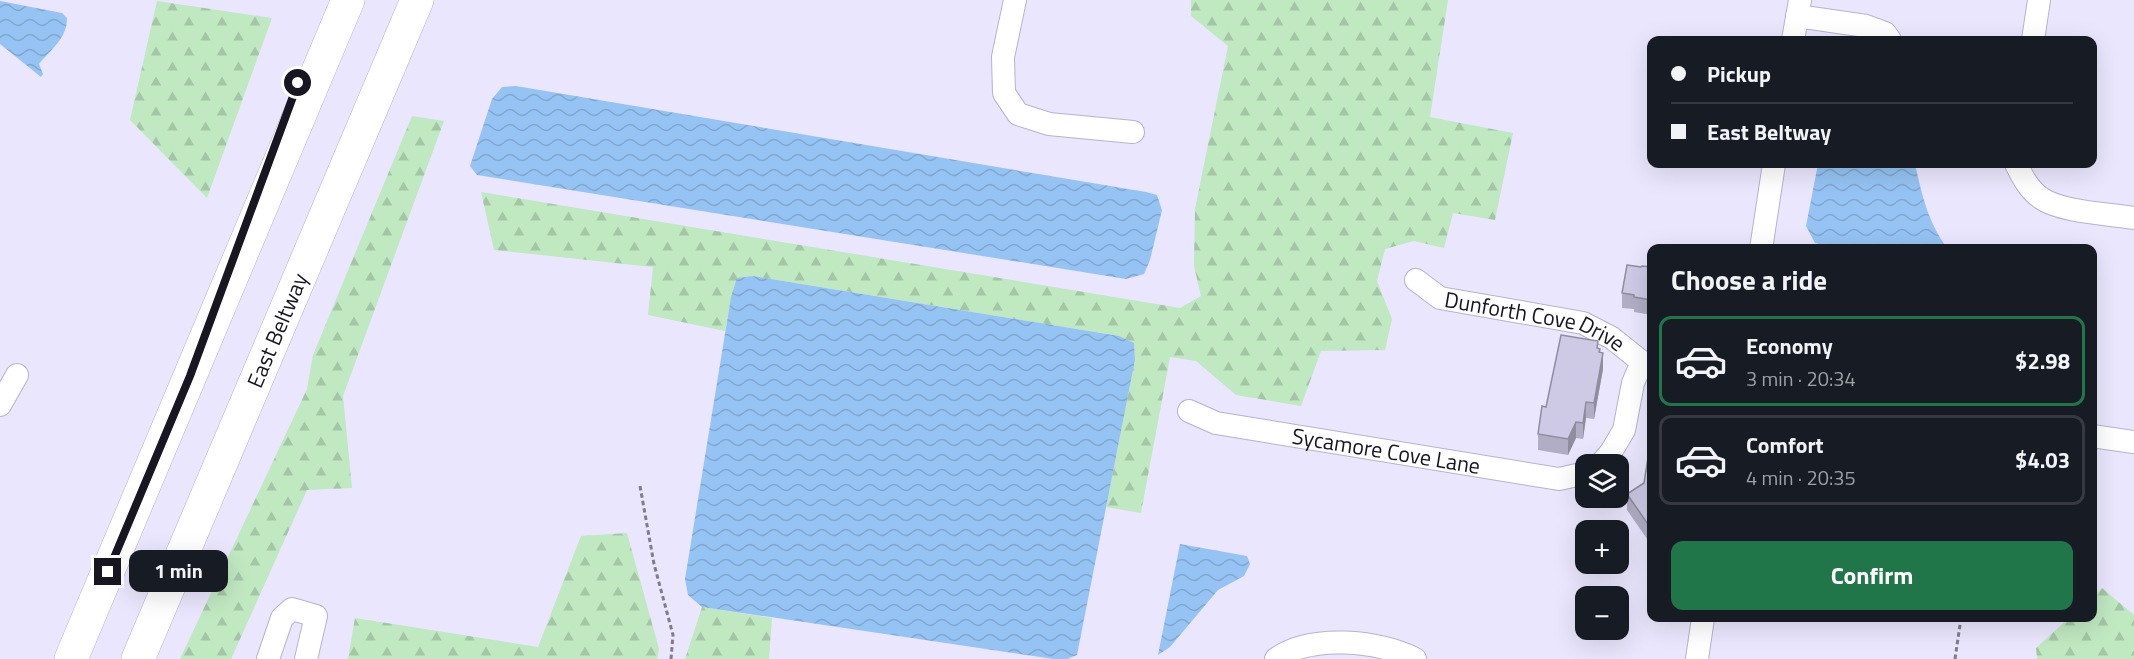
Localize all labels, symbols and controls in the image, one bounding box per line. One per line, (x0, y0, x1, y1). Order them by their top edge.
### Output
text: Pickup (1707, 57, 1771, 91)
route start (284, 69, 311, 96)
text: East Beltway (1707, 115, 1831, 149)
text: Choose a ride (1671, 259, 1827, 300)
street label: East Beltway (238, 267, 317, 393)
street label: Dunforth Cove Drive (1442, 282, 1633, 360)
text: Economy (1746, 329, 1833, 363)
icon: car (1674, 334, 1728, 388)
text: $2.98 (2015, 344, 2070, 378)
text: 3 min · 20:34 (1746, 363, 1856, 394)
street label: Sycamore Cove Lane (1290, 419, 1483, 483)
text: Comfort (1746, 428, 1824, 462)
icon: car (1674, 433, 1728, 487)
text: $4.03 (2015, 443, 2070, 477)
map controls (1575, 454, 1629, 640)
button: layers (1575, 454, 1629, 508)
text: 4 min · 20:35 (1746, 462, 1856, 493)
button: + (1575, 520, 1629, 574)
button: Confirm (1671, 541, 2073, 610)
callout: 1 min (129, 551, 228, 593)
text: 1 min (154, 555, 203, 586)
route end (94, 558, 121, 585)
button: − (1575, 586, 1629, 640)

